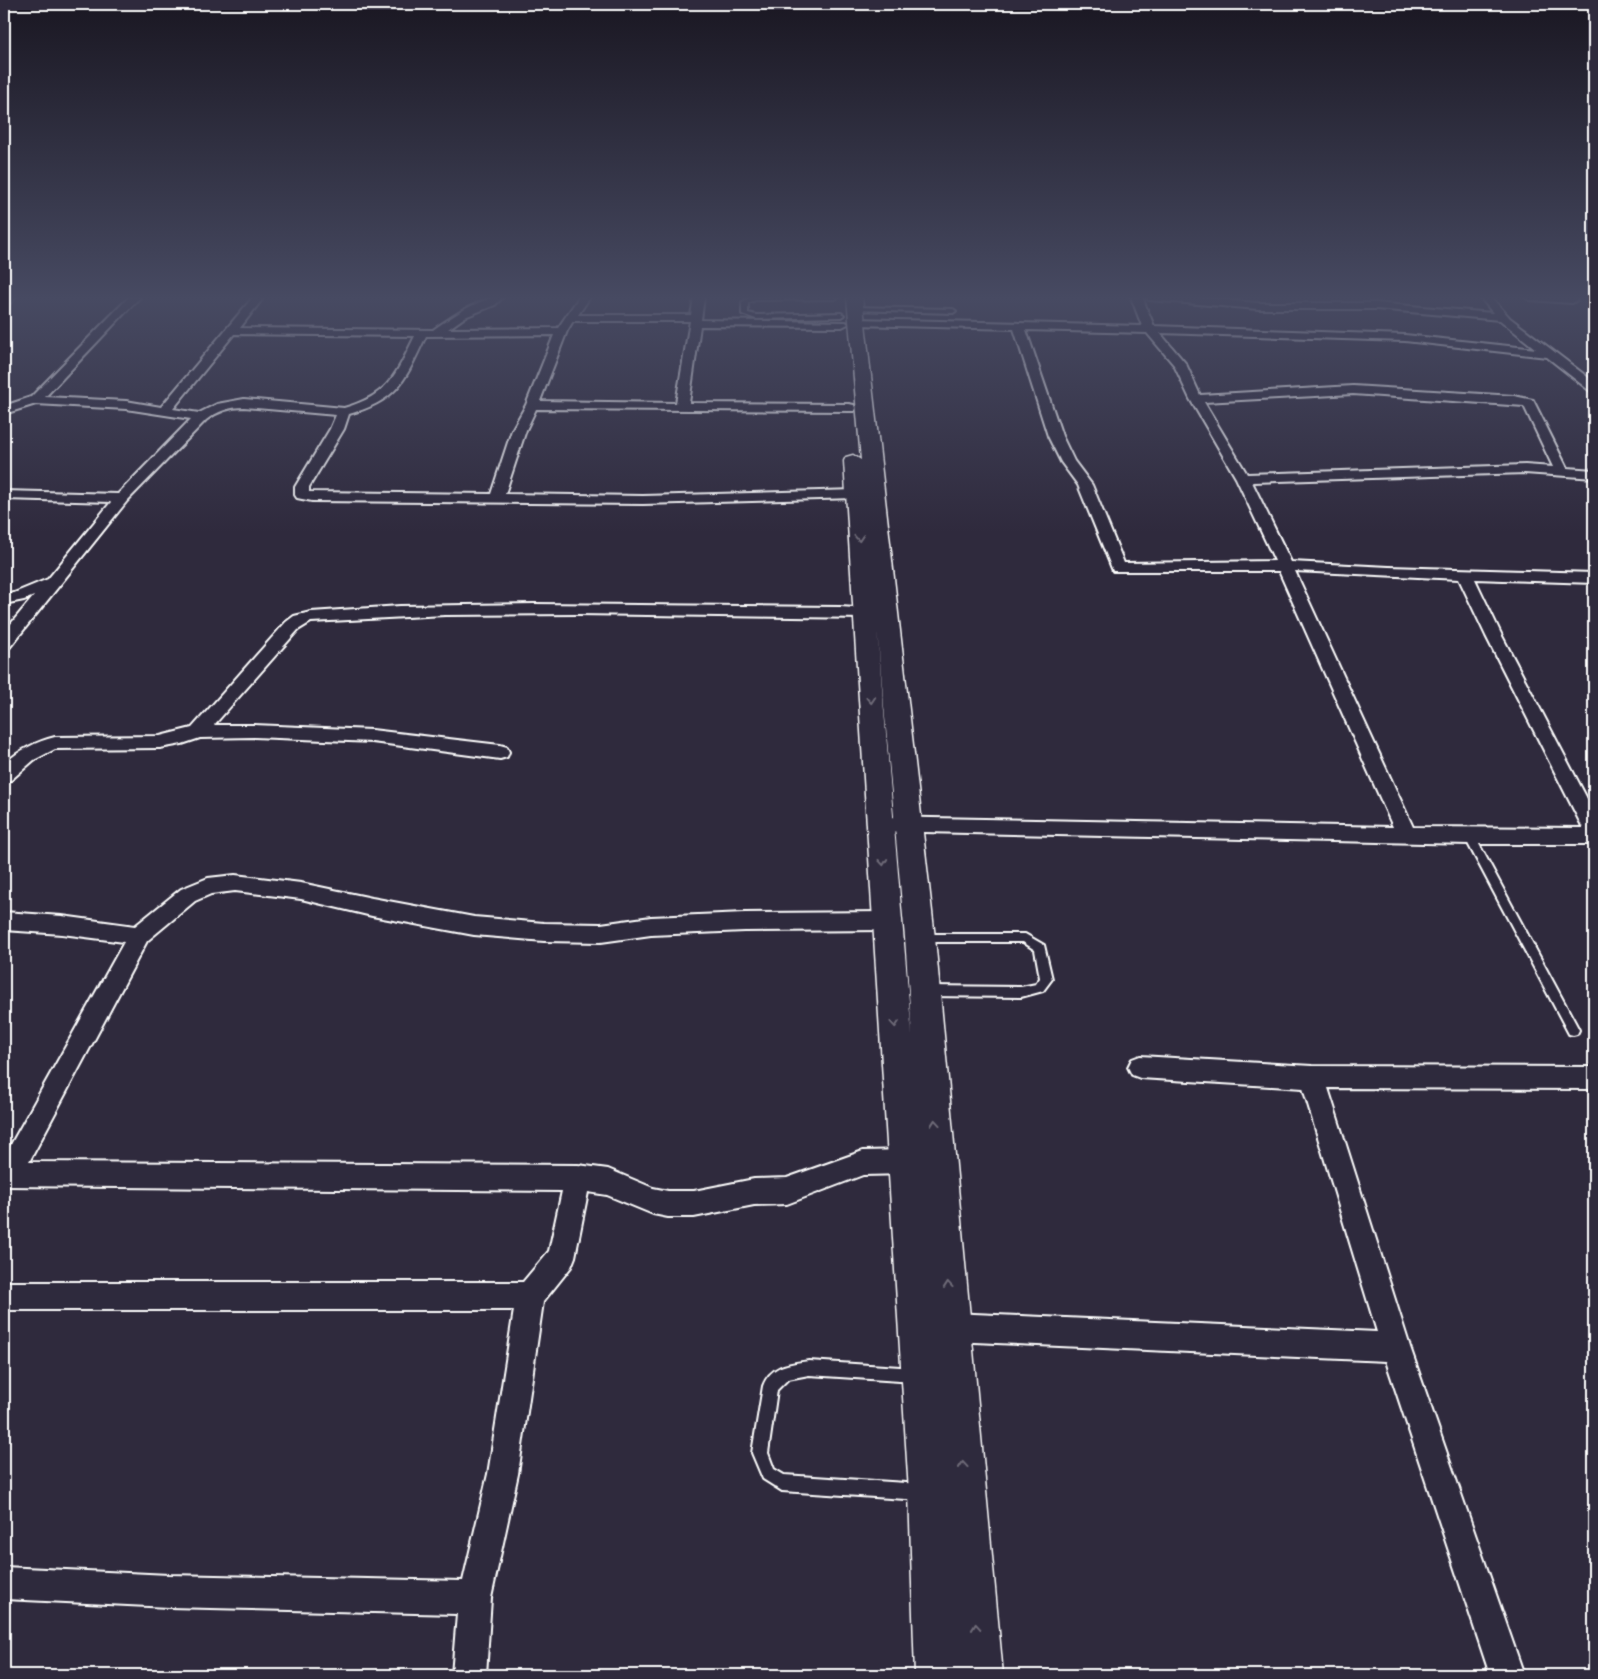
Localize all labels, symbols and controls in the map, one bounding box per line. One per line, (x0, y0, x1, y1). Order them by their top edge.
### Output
one-way arrow (853, 534, 864, 542)
one-way arrow (865, 696, 876, 704)
one-way arrow (877, 858, 888, 866)
one-way arrow (890, 1020, 901, 1028)
one-way arrow (930, 1119, 941, 1127)
one-way arrow (943, 1281, 954, 1289)
one-way arrow (958, 1460, 969, 1468)
one-way arrow (971, 1622, 982, 1630)

